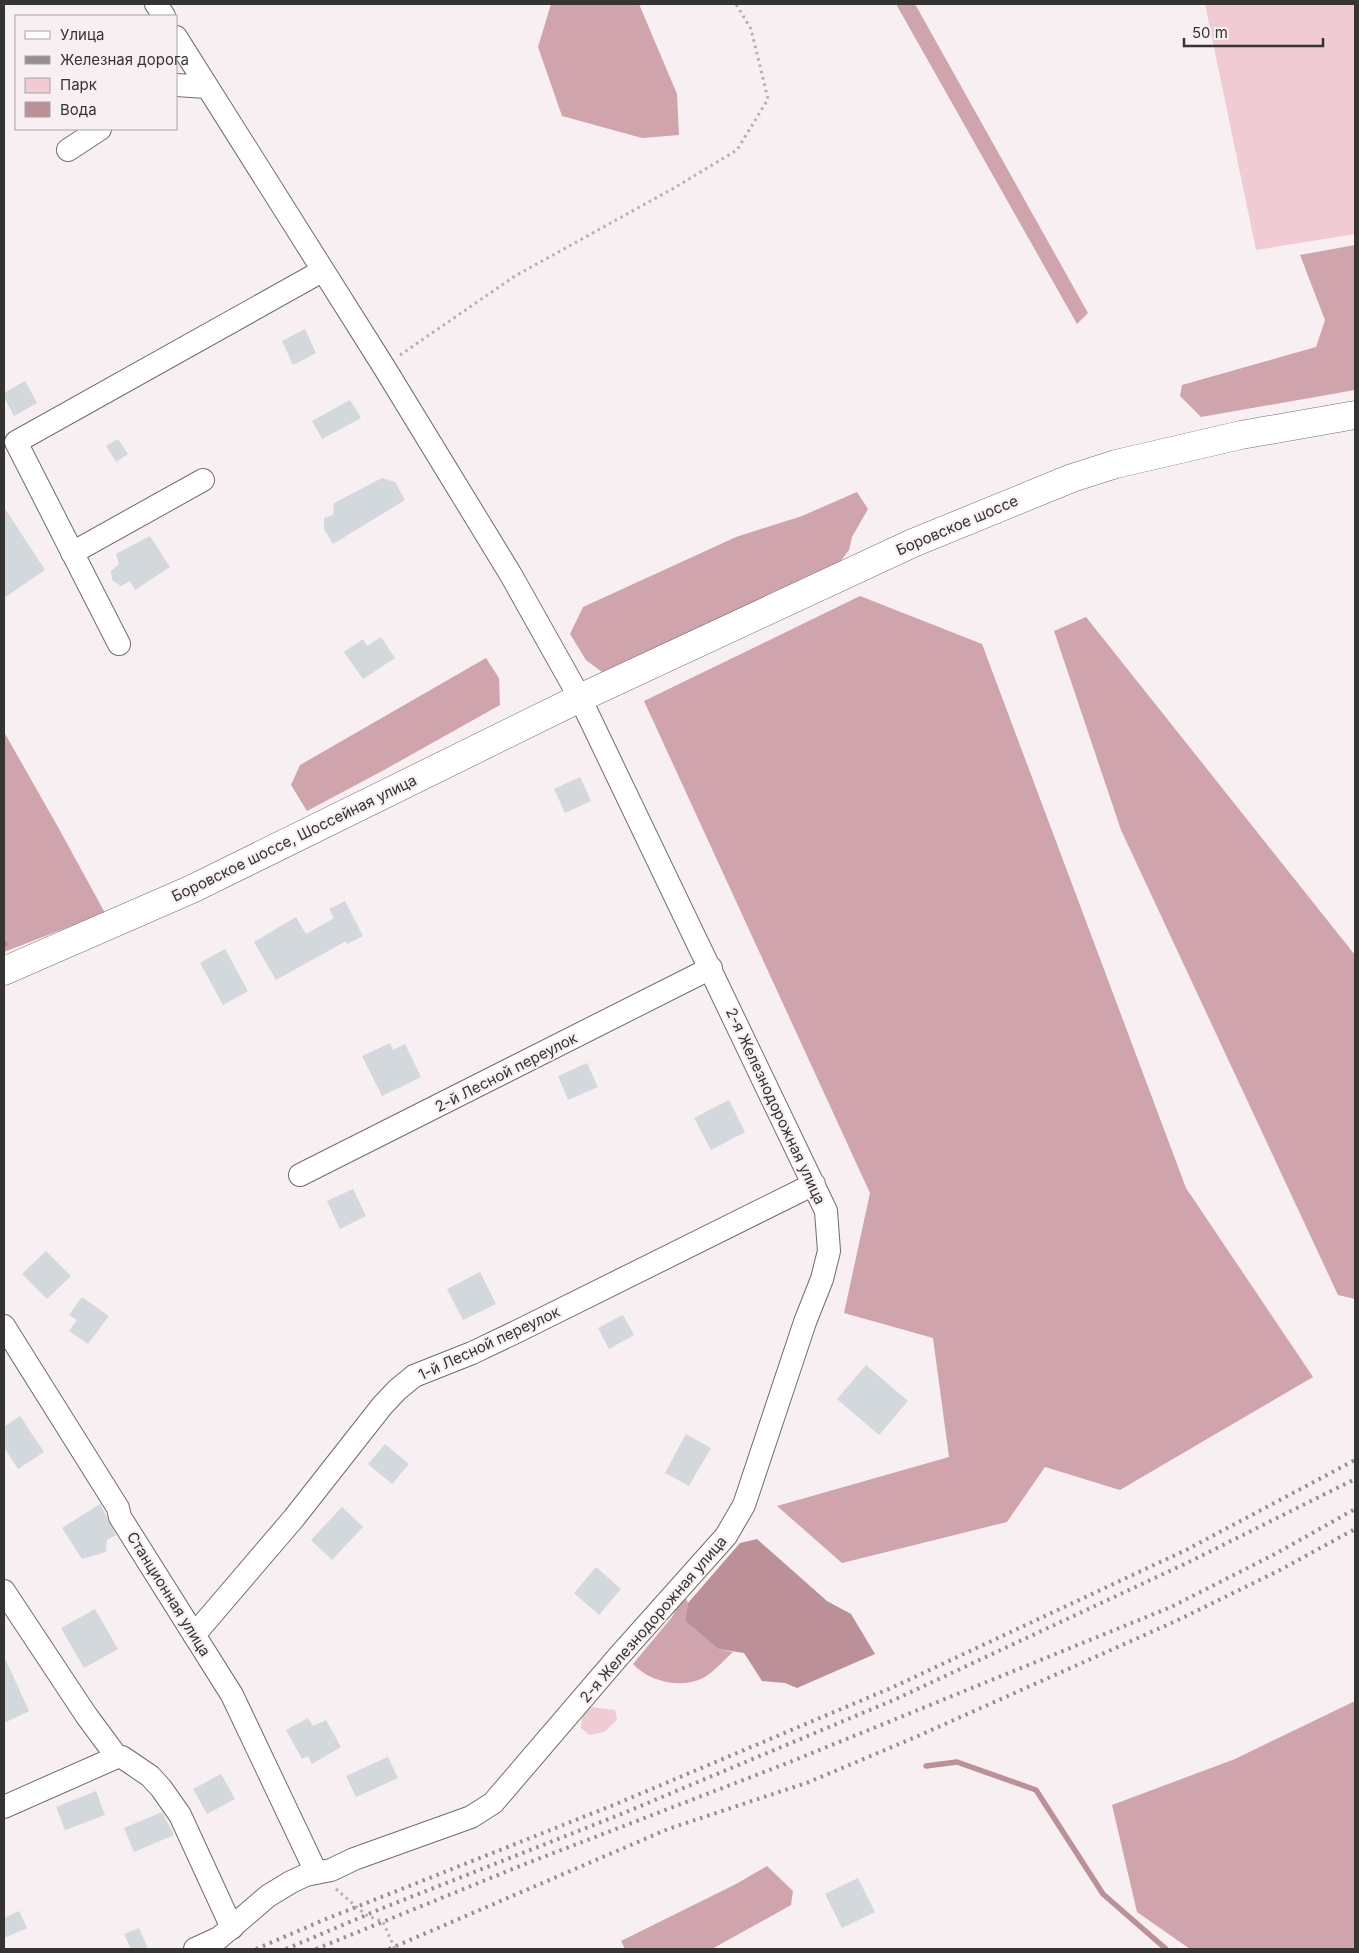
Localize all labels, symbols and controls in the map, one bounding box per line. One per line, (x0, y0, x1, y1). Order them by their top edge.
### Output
legend (15, 15, 178, 130)
scale bar (1184, 15, 1323, 47)
text: 50 m (1192, 23, 1228, 42)
text: Улица (60, 25, 104, 44)
text: Железная дорога (60, 50, 189, 69)
text: Парк (60, 75, 97, 94)
text: Вода (60, 100, 97, 119)
street label: Боровское шоссе (893, 491, 1021, 559)
street label: Боровское шоссе, Шоссейная улица (169, 770, 419, 906)
street label: 2-я Железнодорожная улица (722, 1005, 830, 1207)
street label: 2-й Лесной переулок (432, 1028, 580, 1116)
street label: 1-й Лесной переулок (415, 1302, 563, 1384)
street label: Станционная улица (123, 1528, 215, 1660)
street label: 2-я Железнодорожная улица (575, 1532, 731, 1706)

